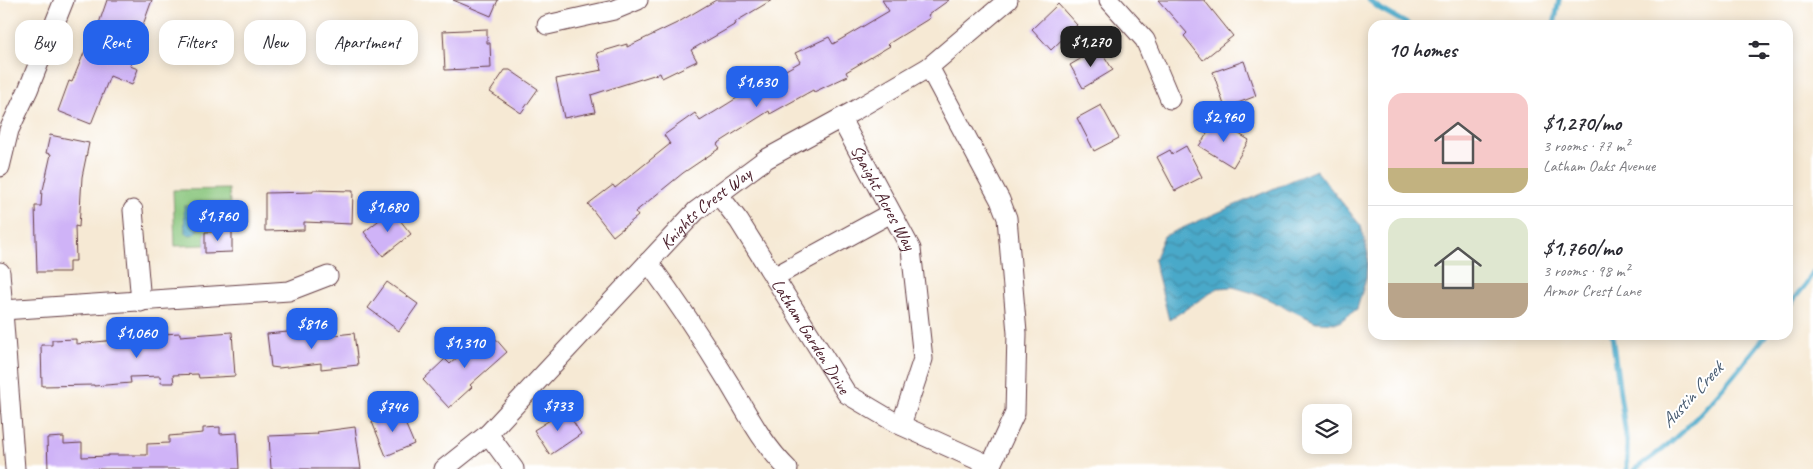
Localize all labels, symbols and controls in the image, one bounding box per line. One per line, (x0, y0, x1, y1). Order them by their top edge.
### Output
chip: Buy (15, 20, 73, 65)
chip: Rent (83, 20, 149, 65)
chip: Filters (159, 20, 234, 65)
chip: New (244, 20, 306, 65)
chip: Apartment (316, 20, 418, 65)
pin: $1,270 (1050, 26, 1132, 68)
text: $1,270 (1071, 32, 1111, 52)
icon: filters (1745, 36, 1773, 64)
text: 10 homes (1388, 37, 1457, 63)
pin: $1,630 (716, 66, 798, 108)
text: $1,630 (737, 72, 777, 92)
pin: $2,960 (1183, 100, 1265, 143)
text: $2,960 (1204, 107, 1244, 127)
text: $1,270/mo (1543, 110, 1621, 136)
icon: home (1428, 113, 1488, 173)
text: 3 rooms · 77 m² (1543, 136, 1629, 156)
street label: Spaight Acres Way (846, 141, 921, 255)
text: Latham Oaks Avenue (1543, 156, 1655, 176)
street label: Knights Crest Way (655, 162, 757, 254)
pin: $1,680 (347, 190, 429, 233)
text: $1,680 (368, 197, 408, 217)
pin: $1,760 (177, 200, 259, 242)
text: $1,760 (198, 206, 238, 226)
text: $1,760/mo (1543, 235, 1622, 261)
icon: home (1428, 238, 1488, 298)
text: 3 rooms · 98 m² (1543, 261, 1629, 281)
street label: Latham Garden Drive (767, 274, 856, 399)
text: Armor Crest Lane (1543, 281, 1641, 301)
pin: $816 (282, 308, 342, 350)
text: $816 (297, 314, 327, 334)
pin: $1,060 (96, 316, 178, 359)
text: $1,060 (117, 323, 157, 343)
pin: $1,310 (424, 326, 506, 369)
text: $1,310 (445, 333, 485, 353)
water label: Austin Creek (1656, 355, 1730, 433)
pin: $746 (363, 390, 423, 433)
pin: $733 (528, 390, 588, 432)
text: $733 (544, 396, 572, 416)
text: $746 (378, 397, 408, 417)
map controls (1302, 404, 1352, 454)
button: layers (1302, 404, 1352, 454)

